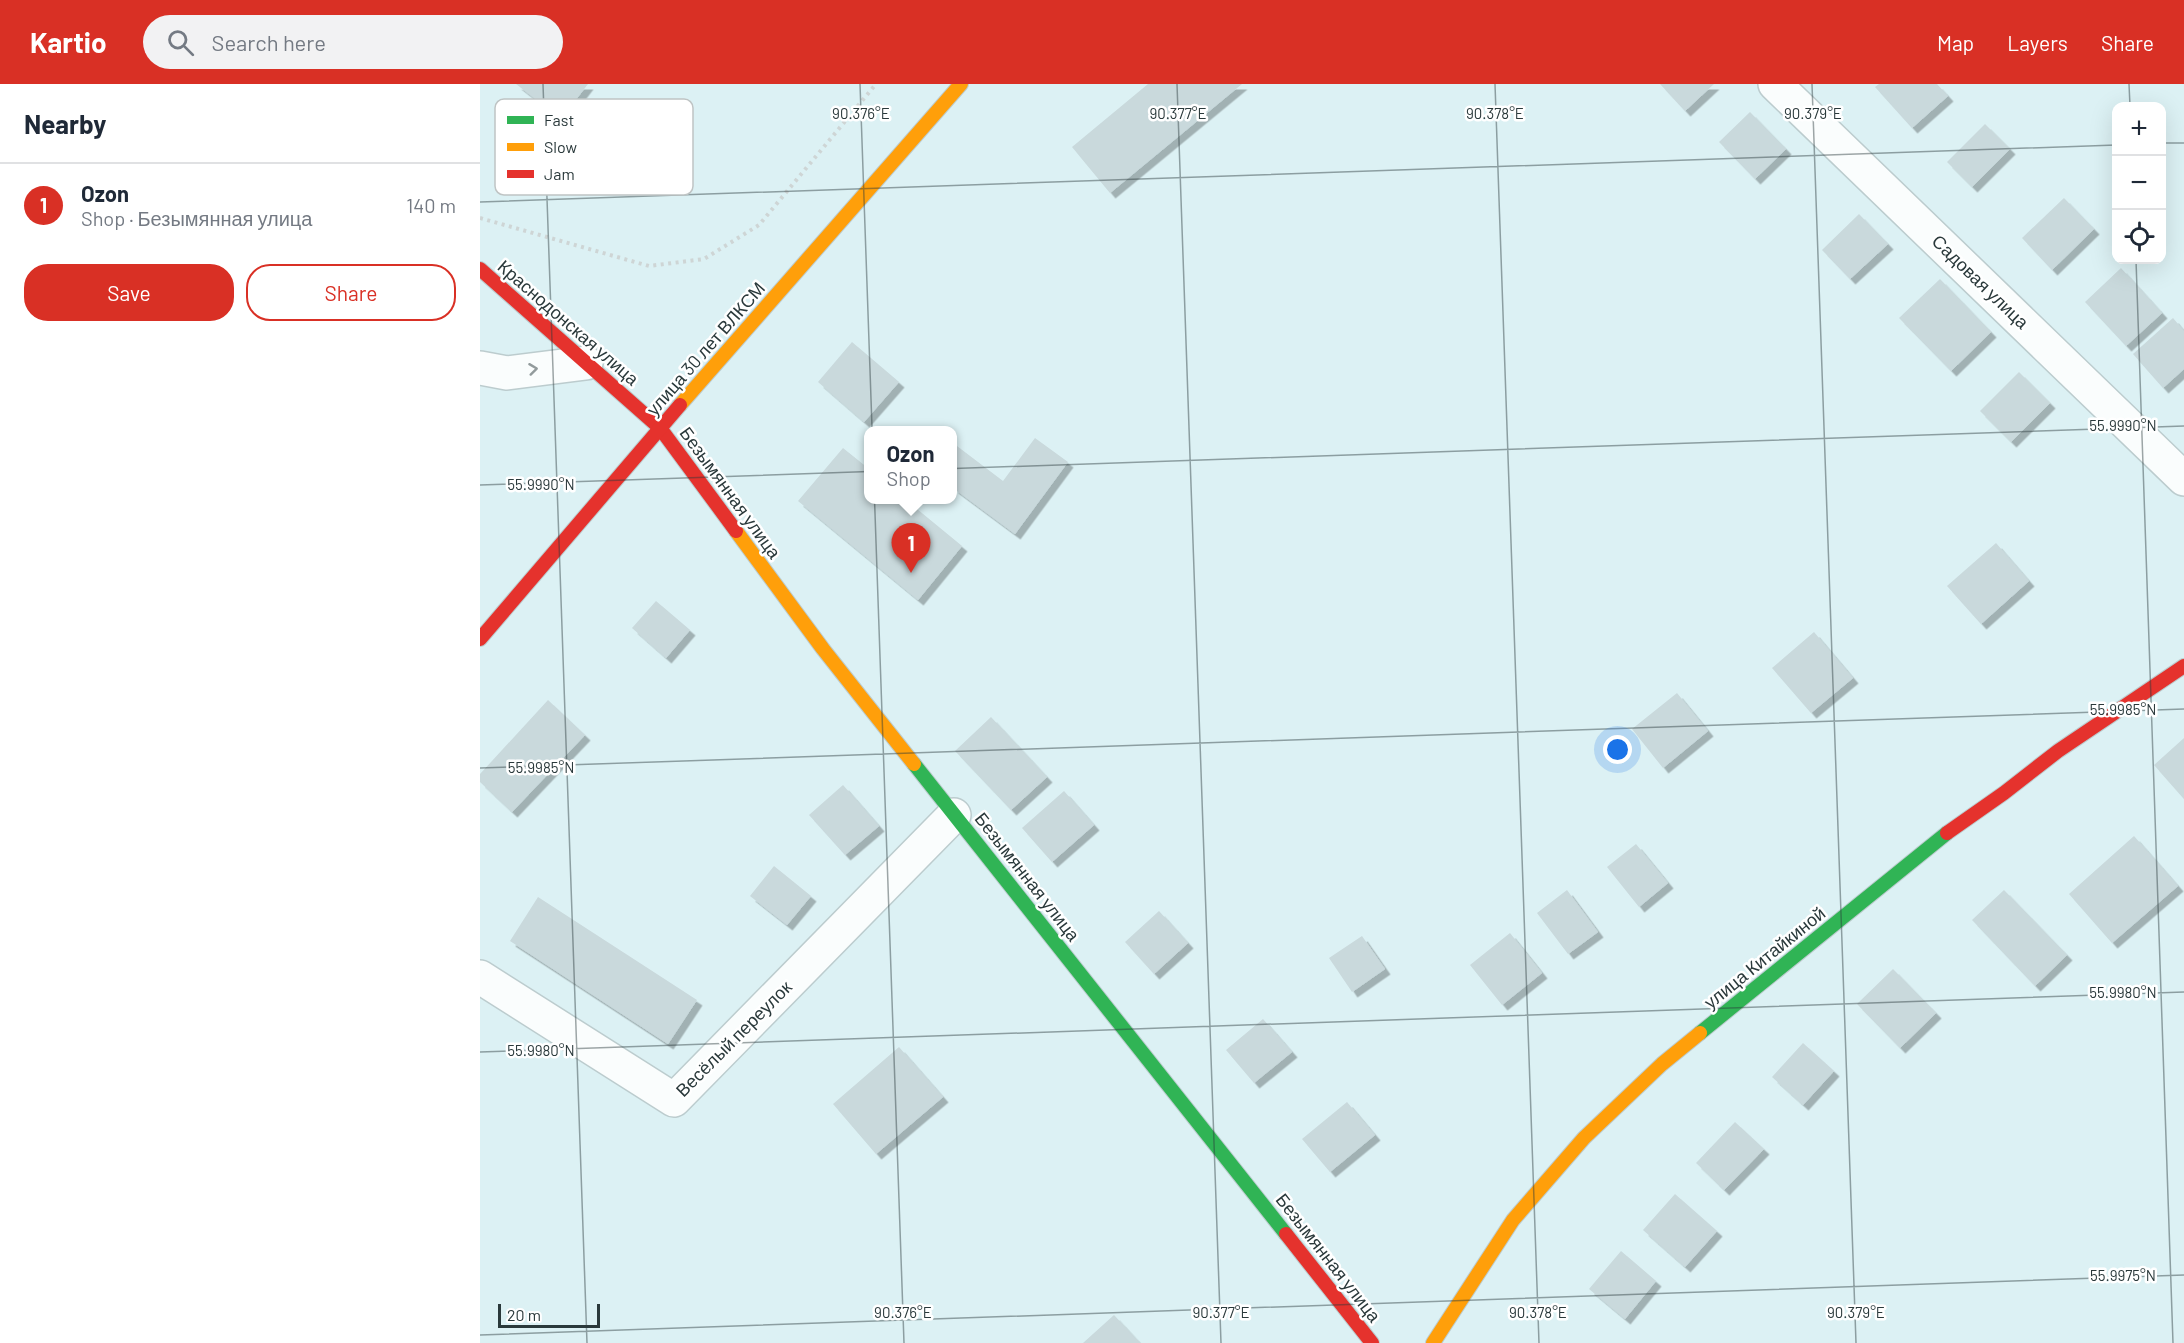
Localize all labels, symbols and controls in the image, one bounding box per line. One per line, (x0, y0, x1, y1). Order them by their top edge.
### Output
search box (143, 15, 563, 69)
text: Kartio (30, 25, 107, 59)
icon: search (164, 26, 197, 59)
text: Search here (212, 29, 326, 55)
text: Map (1937, 30, 1974, 55)
text: Layers (2007, 30, 2068, 55)
text: Share (2101, 30, 2154, 55)
legend (495, 99, 693, 195)
map controls (2112, 102, 2166, 264)
button: + (2112, 102, 2166, 156)
text: 90.376°E (832, 104, 890, 122)
text: 90.377°E (1149, 104, 1207, 122)
text: 90.378°E (1466, 104, 1524, 122)
text: 90.379°E (1784, 104, 1842, 122)
text: Nearby (24, 108, 106, 139)
text: Fast (544, 110, 574, 129)
text: Slow (544, 137, 577, 156)
button: − (2112, 156, 2166, 210)
text: Jam (544, 164, 575, 183)
text: Ozon (81, 180, 129, 206)
text: 1 (40, 193, 47, 217)
text: 140 m (406, 193, 456, 217)
text: Shop · Безымянная улица (81, 206, 312, 230)
button: locate (2112, 210, 2166, 264)
street label: Садовая улица (1928, 230, 2034, 334)
street label: Краснодонская улица (494, 255, 644, 390)
button: Save (24, 264, 234, 321)
button: Share (246, 264, 456, 321)
street label: улица 30 лет ВЛКСМ (641, 277, 769, 420)
one-way arrow (528, 364, 538, 376)
text: 55.9990°N (2089, 416, 2157, 434)
street label: Безымянная улица (676, 422, 787, 563)
popup (864, 426, 957, 504)
text: Ozon (886, 440, 935, 466)
text: Shop (886, 466, 931, 490)
text: 55.9990°N (507, 475, 575, 493)
pin: 1 (892, 524, 930, 573)
text: 55.9985°N (2090, 700, 2156, 718)
your location (1603, 735, 1632, 764)
text: 55.9985°N (508, 758, 574, 776)
street label: Безымянная улица (971, 808, 1086, 946)
street label: улица Китайкиной (1699, 902, 1829, 1013)
street label: Весёлый переулок (671, 976, 796, 1101)
text: 55.9980°N (2089, 983, 2157, 1001)
text: 55.9980°N (507, 1041, 575, 1059)
street label: Безымянная улица (1272, 1189, 1387, 1327)
text: 55.9975°N (2090, 1266, 2156, 1284)
scale bar (498, 1301, 600, 1328)
text: 90.376°E (874, 1303, 932, 1321)
text: 90.377°E (1192, 1303, 1250, 1321)
text: 90.378°E (1509, 1303, 1567, 1321)
text: 90.379°E (1827, 1303, 1885, 1321)
text: 20 m (507, 1305, 541, 1324)

